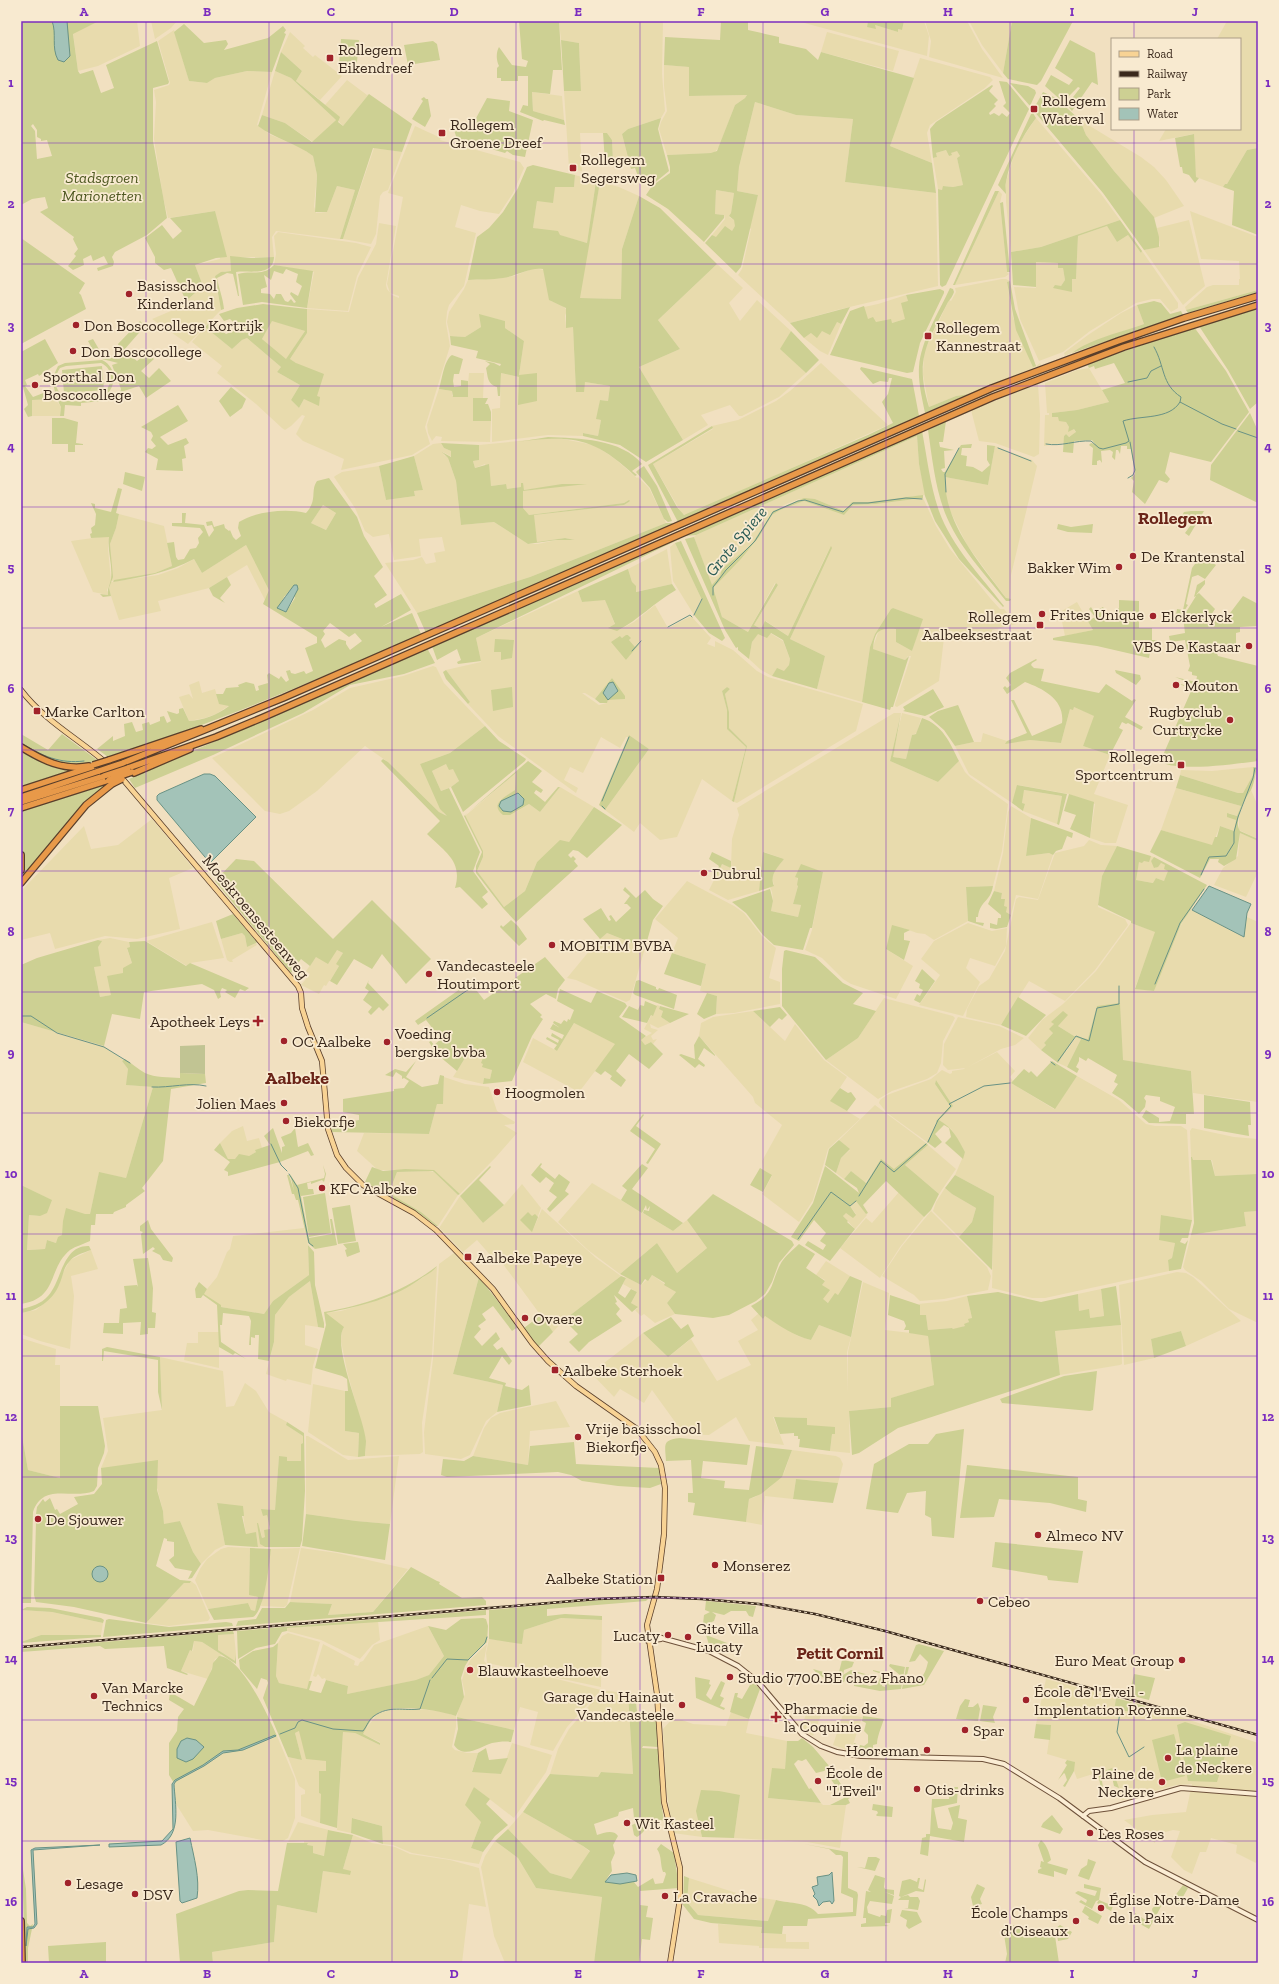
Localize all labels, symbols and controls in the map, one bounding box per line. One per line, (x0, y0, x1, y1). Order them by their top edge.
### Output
text: A (80, 4, 89, 19)
text: B (203, 4, 211, 19)
text: C (327, 4, 335, 19)
text: D (449, 4, 459, 19)
text: E (574, 4, 582, 19)
text: F (697, 4, 705, 19)
text: G (821, 4, 830, 19)
text: H (943, 4, 953, 19)
text: I (1070, 4, 1075, 19)
text: J (1192, 4, 1198, 19)
legend (1111, 38, 1241, 130)
place label: Rollegem Eikendreef (338, 40, 414, 77)
text: Road (1147, 47, 1173, 61)
marker: Rollegem Eikendreef (325, 53, 335, 63)
text: Railway (1147, 67, 1188, 81)
text: 1 (8, 75, 14, 90)
text: 1 (1265, 75, 1271, 90)
text: Park (1147, 87, 1172, 101)
place label: Rollegem Waterval (1042, 91, 1106, 128)
marker: Rollegem Waterval (1029, 104, 1039, 114)
text: Water (1147, 107, 1179, 121)
place label: Rollegem Groene Dreef (450, 115, 544, 152)
marker: Rollegem Groene Dreef (437, 128, 447, 138)
place label: Rollegem Segersweg (581, 150, 656, 187)
marker: Rollegem Segersweg (568, 163, 578, 173)
park label: Stadsgroen Marionetten (62, 168, 142, 205)
text: 2 (8, 196, 15, 211)
text: 2 (1265, 196, 1272, 211)
place label: Basisschool Kinderland (137, 276, 217, 313)
marker: Basisschool Kinderland (124, 289, 134, 299)
place label: Don Boscocollege Kortrijk (84, 316, 263, 335)
text: 3 (8, 318, 15, 333)
place label: Rollegem Kannestraat (936, 318, 1021, 355)
text: 3 (1265, 318, 1272, 333)
marker: Don Boscocollege Kortrijk (71, 320, 81, 330)
marker: Rollegem Kannestraat (923, 331, 933, 341)
place label: Don Boscocollege (81, 342, 202, 361)
marker: Don Boscocollege (68, 346, 78, 356)
place label: Sporthal Don Boscocollege (43, 367, 135, 404)
marker: Sporthal Don Boscocollege (30, 380, 40, 390)
text: 4 (7, 439, 15, 454)
text: 4 (1264, 439, 1272, 454)
water label: Grote Spiere (701, 502, 771, 580)
district label: Rollegem (1138, 507, 1212, 529)
place label: De Krantenstal (1141, 547, 1245, 566)
marker: De Krantenstal (1128, 551, 1138, 561)
place label: Bakker Wim (1027, 558, 1111, 577)
text: 5 (8, 560, 15, 575)
text: 5 (1265, 560, 1272, 575)
marker: Bakker Wim (1114, 562, 1124, 572)
place label: Frites Unique (1050, 605, 1144, 624)
place label: Rollegem Aalbeeksestraat (922, 607, 1032, 644)
place label: Elckerlyck (1161, 607, 1233, 626)
marker: Frites Unique (1037, 609, 1047, 619)
marker: Elckerlyck (1148, 611, 1158, 621)
marker: Rollegem Aalbeeksestraat (1035, 620, 1045, 630)
place label: VBS De Kastaar (1132, 637, 1241, 656)
marker: VBS De Kastaar (1244, 641, 1254, 651)
place label: Mouton (1184, 676, 1239, 695)
marker: Mouton (1171, 680, 1181, 690)
text: 6 (8, 681, 15, 696)
text: 6 (1265, 681, 1272, 696)
place label: Marke Carlton (45, 702, 146, 721)
place label: Rugbyclub Curtrycke (1149, 702, 1222, 739)
marker: Marke Carlton (32, 706, 42, 716)
marker: Rugbyclub Curtrycke (1225, 715, 1235, 725)
place label: Rollegem Sportcentrum (1075, 747, 1173, 784)
marker: Rollegem Sportcentrum (1176, 760, 1186, 770)
text: 7 (8, 803, 15, 818)
text: 7 (1265, 803, 1272, 818)
street label: Moeskroensesteenweg (199, 851, 314, 983)
place label: Dubrul (712, 864, 761, 883)
marker: Dubrul (699, 868, 709, 878)
text: 8 (7, 924, 15, 939)
text: 8 (1264, 924, 1272, 939)
place label: MOBITIM BVBA (560, 936, 673, 955)
marker: MOBITIM BVBA (547, 940, 557, 950)
place label: Vandecasteele Houtimport (436, 956, 534, 993)
marker: Vandecasteele Houtimport (424, 969, 434, 979)
place label: Apotheek Leys (150, 1012, 250, 1031)
marker: Apotheek Leys (253, 1016, 263, 1026)
place label: Voeding bergske bvba (394, 1024, 486, 1061)
place label: OC Aalbeke (292, 1032, 371, 1051)
marker: OC Aalbeke (279, 1036, 289, 1046)
marker: Voeding bergske bvba (382, 1037, 392, 1047)
text: 9 (8, 1045, 15, 1060)
text: 9 (1265, 1045, 1272, 1060)
district label: Aalbeke (265, 1067, 329, 1089)
place label: Hoogmolen (505, 1083, 586, 1102)
marker: Hoogmolen (492, 1087, 502, 1097)
place label: Jolien Maes (196, 1094, 276, 1113)
marker: Jolien Maes (279, 1098, 289, 1108)
place label: Biekorfje (294, 1112, 355, 1131)
marker: Biekorfje (281, 1116, 291, 1126)
text: 10 (5, 1166, 18, 1181)
text: 10 (1262, 1166, 1275, 1181)
place label: KFC Aalbeke (330, 1179, 417, 1198)
marker: KFC Aalbeke (317, 1183, 327, 1193)
place label: Aalbeke Papeye (476, 1248, 582, 1267)
marker: Aalbeke Papeye (463, 1252, 473, 1262)
text: 11 (6, 1288, 17, 1303)
text: 11 (1263, 1288, 1274, 1303)
place label: Ovaere (533, 1309, 582, 1328)
marker: Ovaere (520, 1313, 530, 1323)
place label: Aalbeke Sterhoek (563, 1361, 683, 1380)
marker: Aalbeke Sterhoek (550, 1365, 560, 1375)
text: 12 (5, 1409, 17, 1424)
text: 12 (1262, 1409, 1274, 1424)
place label: Vrije basisschool Biekorfje (585, 1419, 701, 1456)
marker: Vrije basisschool Biekorfje (573, 1432, 583, 1442)
place label: De Sjouwer (46, 1510, 125, 1529)
marker: De Sjouwer (33, 1514, 43, 1524)
place label: Almeco NV (1046, 1526, 1124, 1545)
text: 13 (5, 1530, 17, 1545)
marker: Almeco NV (1033, 1530, 1043, 1540)
text: 13 (1262, 1530, 1274, 1545)
place label: Monserez (723, 1556, 790, 1575)
marker: Monserez (710, 1560, 720, 1570)
place label: Aalbeke Station (545, 1569, 654, 1588)
marker: Aalbeke Station (656, 1573, 666, 1583)
place label: Cebeo (988, 1592, 1030, 1611)
marker: Cebeo (975, 1596, 985, 1606)
place label: Gite Villa Lucaty (696, 1619, 759, 1656)
place label: Lucaty (613, 1626, 661, 1645)
marker: Lucaty (663, 1630, 673, 1640)
marker: Gite Villa Lucaty (683, 1632, 693, 1642)
district label: Petit Cornil (796, 1643, 884, 1663)
text: 14 (5, 1651, 18, 1666)
place label: Euro Meat Group (1055, 1651, 1174, 1670)
text: 14 (1262, 1651, 1275, 1666)
marker: Euro Meat Group (1177, 1655, 1187, 1665)
place label: Blauwkasteelhoeve (478, 1661, 609, 1680)
marker: Blauwkasteelhoeve (465, 1665, 475, 1675)
place label: Studio 7700.BE chez Fhano (738, 1668, 924, 1687)
marker: Studio 7700.BE chez Fhano (725, 1672, 735, 1682)
place label: Van Marcke Technics (101, 1678, 183, 1715)
place label: École de l'Eveil - Implentation Royenne (1034, 1682, 1187, 1719)
place label: Garage du Hainaut Vandecasteele (544, 1687, 674, 1724)
marker: Van Marcke Technics (89, 1691, 99, 1701)
marker: École de l'Eveil - Implentation Royenne (1021, 1695, 1031, 1705)
place label: Pharmacie de la Coquinie (784, 1699, 877, 1736)
marker: Garage du Hainaut Vandecasteele (677, 1700, 687, 1710)
marker: Pharmacie de la Coquinie (771, 1712, 781, 1722)
place label: Spar (973, 1721, 1005, 1740)
marker: Spar (960, 1725, 970, 1735)
place label: La plaine de Neckere (1176, 1740, 1252, 1777)
place label: Hooreman (846, 1741, 920, 1760)
marker: Hooreman (922, 1745, 932, 1755)
marker: La plaine de Neckere (1163, 1753, 1173, 1763)
place label: École de "L'Eveil" (826, 1763, 883, 1800)
place label: Plaine de Neckere (1092, 1764, 1154, 1801)
text: 15 (5, 1773, 17, 1788)
text: 15 (1262, 1773, 1274, 1788)
marker: École de "L'Eveil" (813, 1776, 823, 1786)
marker: Plaine de Neckere (1157, 1777, 1167, 1787)
place label: Otis-drinks (925, 1780, 1004, 1799)
marker: Otis-drinks (912, 1784, 922, 1794)
place label: Wit Kasteel (635, 1814, 714, 1833)
marker: Wit Kasteel (622, 1818, 632, 1828)
place label: Les Roses (1098, 1824, 1164, 1843)
marker: Les Roses (1085, 1828, 1095, 1838)
place label: Lesage (76, 1874, 123, 1893)
marker: Lesage (63, 1878, 73, 1888)
place label: DSV (143, 1885, 174, 1904)
place label: La Cravache (673, 1887, 757, 1906)
marker: DSV (130, 1889, 140, 1899)
place label: Église Notre-Dame de la Paix (1109, 1890, 1239, 1927)
marker: La Cravache (660, 1891, 670, 1901)
text: 16 (5, 1894, 17, 1909)
text: 16 (1262, 1894, 1274, 1909)
place label: École Champs d'Oiseaux (971, 1903, 1068, 1940)
marker: Église Notre-Dame de la Paix (1096, 1903, 1106, 1913)
marker: École Champs d'Oiseaux (1071, 1916, 1081, 1926)
text: A (80, 1966, 89, 1981)
text: B (203, 1966, 211, 1981)
text: C (327, 1966, 335, 1981)
text: D (449, 1966, 459, 1981)
text: E (574, 1966, 582, 1981)
text: F (697, 1966, 705, 1981)
text: G (821, 1966, 830, 1981)
text: H (943, 1966, 953, 1981)
text: I (1070, 1966, 1075, 1981)
text: J (1192, 1966, 1198, 1981)

